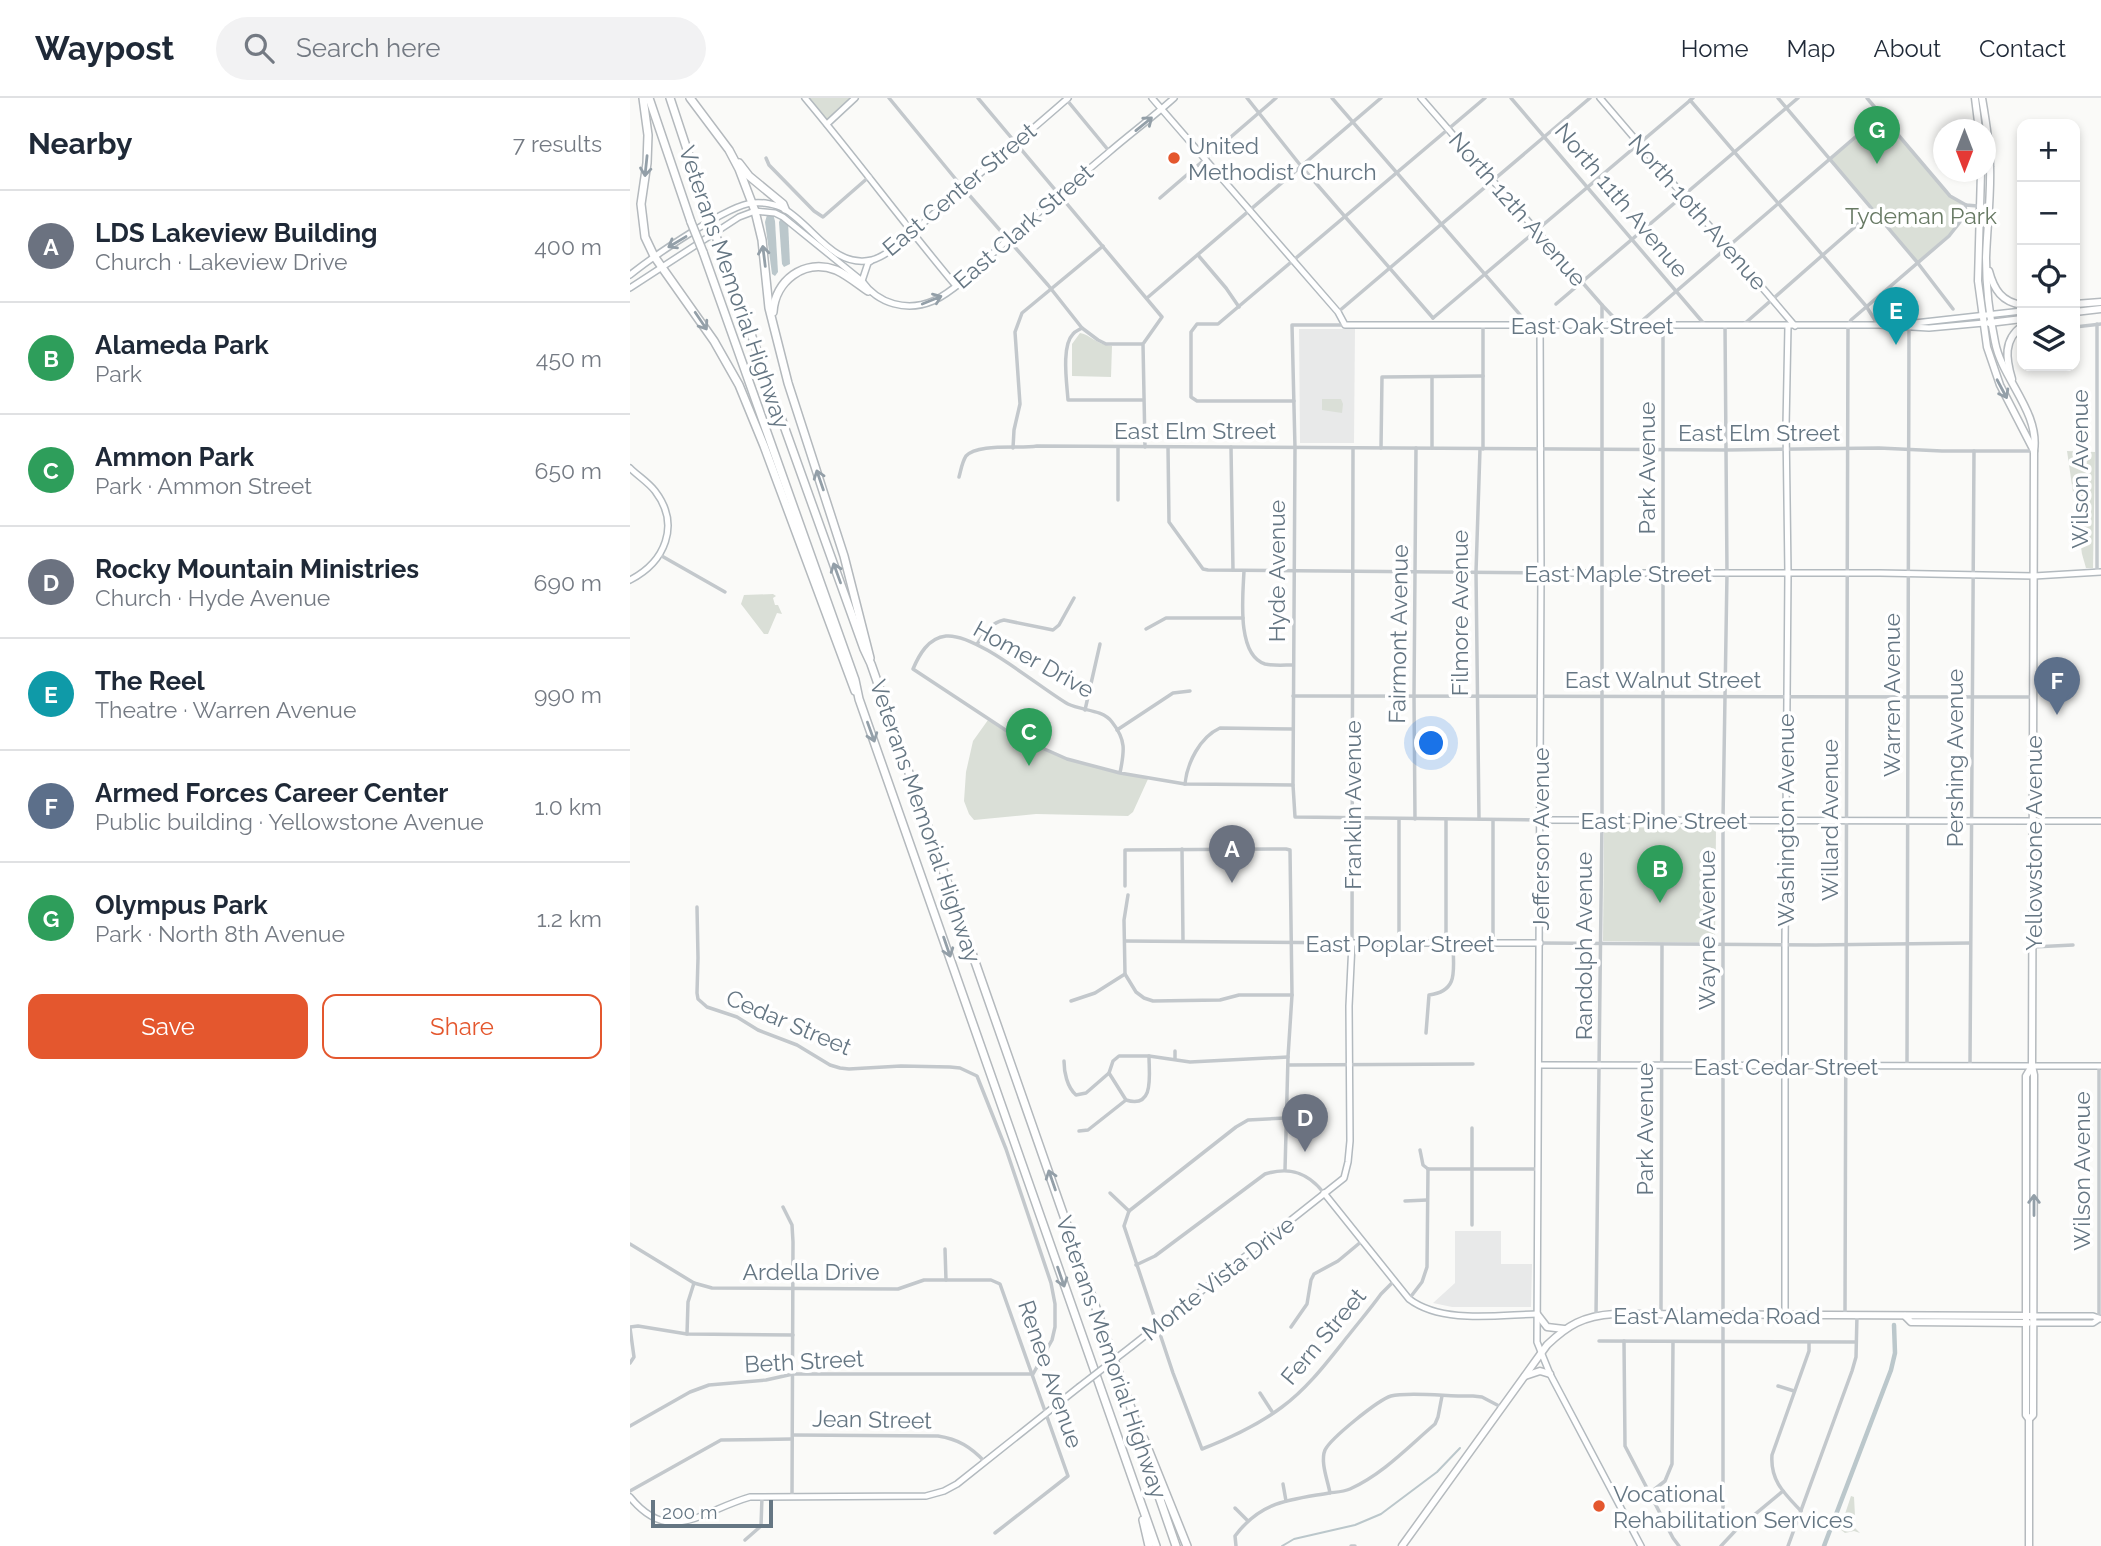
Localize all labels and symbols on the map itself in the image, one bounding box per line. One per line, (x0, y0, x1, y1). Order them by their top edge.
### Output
pin: G (1854, 106, 1900, 164)
one-way arrow (1134, 116, 1152, 131)
street label: East Center Street (877, 117, 1041, 261)
street label: North 11th Avenue (1550, 117, 1694, 283)
north arrow (1933, 119, 1996, 182)
street label: North 12th Avenue (1444, 127, 1592, 291)
street label: North 10th Avenue (1623, 129, 1773, 295)
place label: United Methodist Church (1188, 132, 1377, 185)
street label: Veterans Memorial Highway (674, 142, 796, 432)
marker: United Methodist Church (1166, 150, 1182, 166)
one-way arrow (639, 154, 652, 177)
street label: East Clark Street (948, 158, 1098, 294)
park label: Tydeman Park (1845, 202, 1997, 229)
one-way arrow (667, 235, 687, 249)
one-way arrow (757, 245, 770, 268)
pin: E (1873, 287, 1919, 345)
one-way arrow (920, 292, 942, 305)
one-way arrow (694, 311, 708, 330)
street label: East Oak Street (1511, 312, 1674, 339)
one-way arrow (1996, 378, 2010, 398)
street label: Wilson Avenue (2066, 389, 2093, 549)
street label: Park Avenue (1633, 402, 1660, 534)
street label: East Elm Street (1114, 417, 1276, 444)
street label: East Elm Street (1678, 419, 1840, 446)
one-way arrow (813, 470, 825, 492)
street label: Hyde Avenue (1263, 500, 1290, 642)
street label: Filmore Avenue (1446, 530, 1473, 696)
street label: Fairmont Avenue (1383, 544, 1413, 724)
street label: East Maple Street (1524, 560, 1712, 587)
one-way arrow (829, 563, 842, 585)
street label: Warren Avenue (1878, 613, 1905, 777)
street label: Homer Drive (969, 615, 1099, 703)
pin: F (2034, 657, 2080, 715)
street label: East Walnut Street (1565, 666, 1761, 693)
street label: Pershing Avenue (1941, 669, 1968, 847)
street label: Veterans Memorial Highway (865, 676, 987, 966)
pin: C (1006, 708, 1052, 766)
street label: Washington Avenue (1772, 714, 1799, 927)
street label: Franklin Avenue (1339, 720, 1366, 890)
one-way arrow (866, 721, 878, 743)
your location (1414, 726, 1448, 760)
street label: Yellowstone Avenue (2020, 735, 2047, 951)
street label: Willard Avenue (1816, 739, 1843, 901)
street label: Jefferson Avenue (1527, 748, 1554, 930)
street label: East Pine Street (1580, 807, 1748, 834)
pin: A (1209, 825, 1255, 883)
pin: B (1637, 845, 1683, 903)
street label: Wayne Avenue (1693, 850, 1720, 1010)
street label: Randolph Avenue (1570, 852, 1597, 1040)
street label: East Poplar Street (1305, 930, 1495, 957)
one-way arrow (942, 935, 954, 957)
street label: Cedar Street (722, 984, 856, 1061)
street label: East Cedar Street (1694, 1053, 1879, 1080)
street label: Park Avenue (1631, 1063, 1658, 1195)
street label: Wilson Avenue (2068, 1091, 2095, 1251)
pin: D (1282, 1094, 1328, 1152)
one-way arrow (1045, 1170, 1057, 1192)
one-way arrow (2027, 1194, 2041, 1217)
street label: Monte Vista Drive (1136, 1210, 1300, 1346)
street label: Veterans Memorial Highway (1051, 1212, 1173, 1502)
street label: Ardella Drive (743, 1258, 879, 1285)
one-way arrow (1056, 1266, 1068, 1288)
street label: Fern Street (1275, 1282, 1371, 1390)
street label: Renee Avenue (1013, 1297, 1089, 1451)
street label: East Alameda Road (1613, 1302, 1821, 1329)
street label: Beth Street (744, 1344, 865, 1378)
street label: Jean Street (812, 1404, 932, 1434)
place label: Vocational Rehabilitation Services (1613, 1480, 1853, 1533)
scale bar (651, 1497, 774, 1529)
marker: Vocational Rehabilitation Services (1591, 1498, 1607, 1514)

